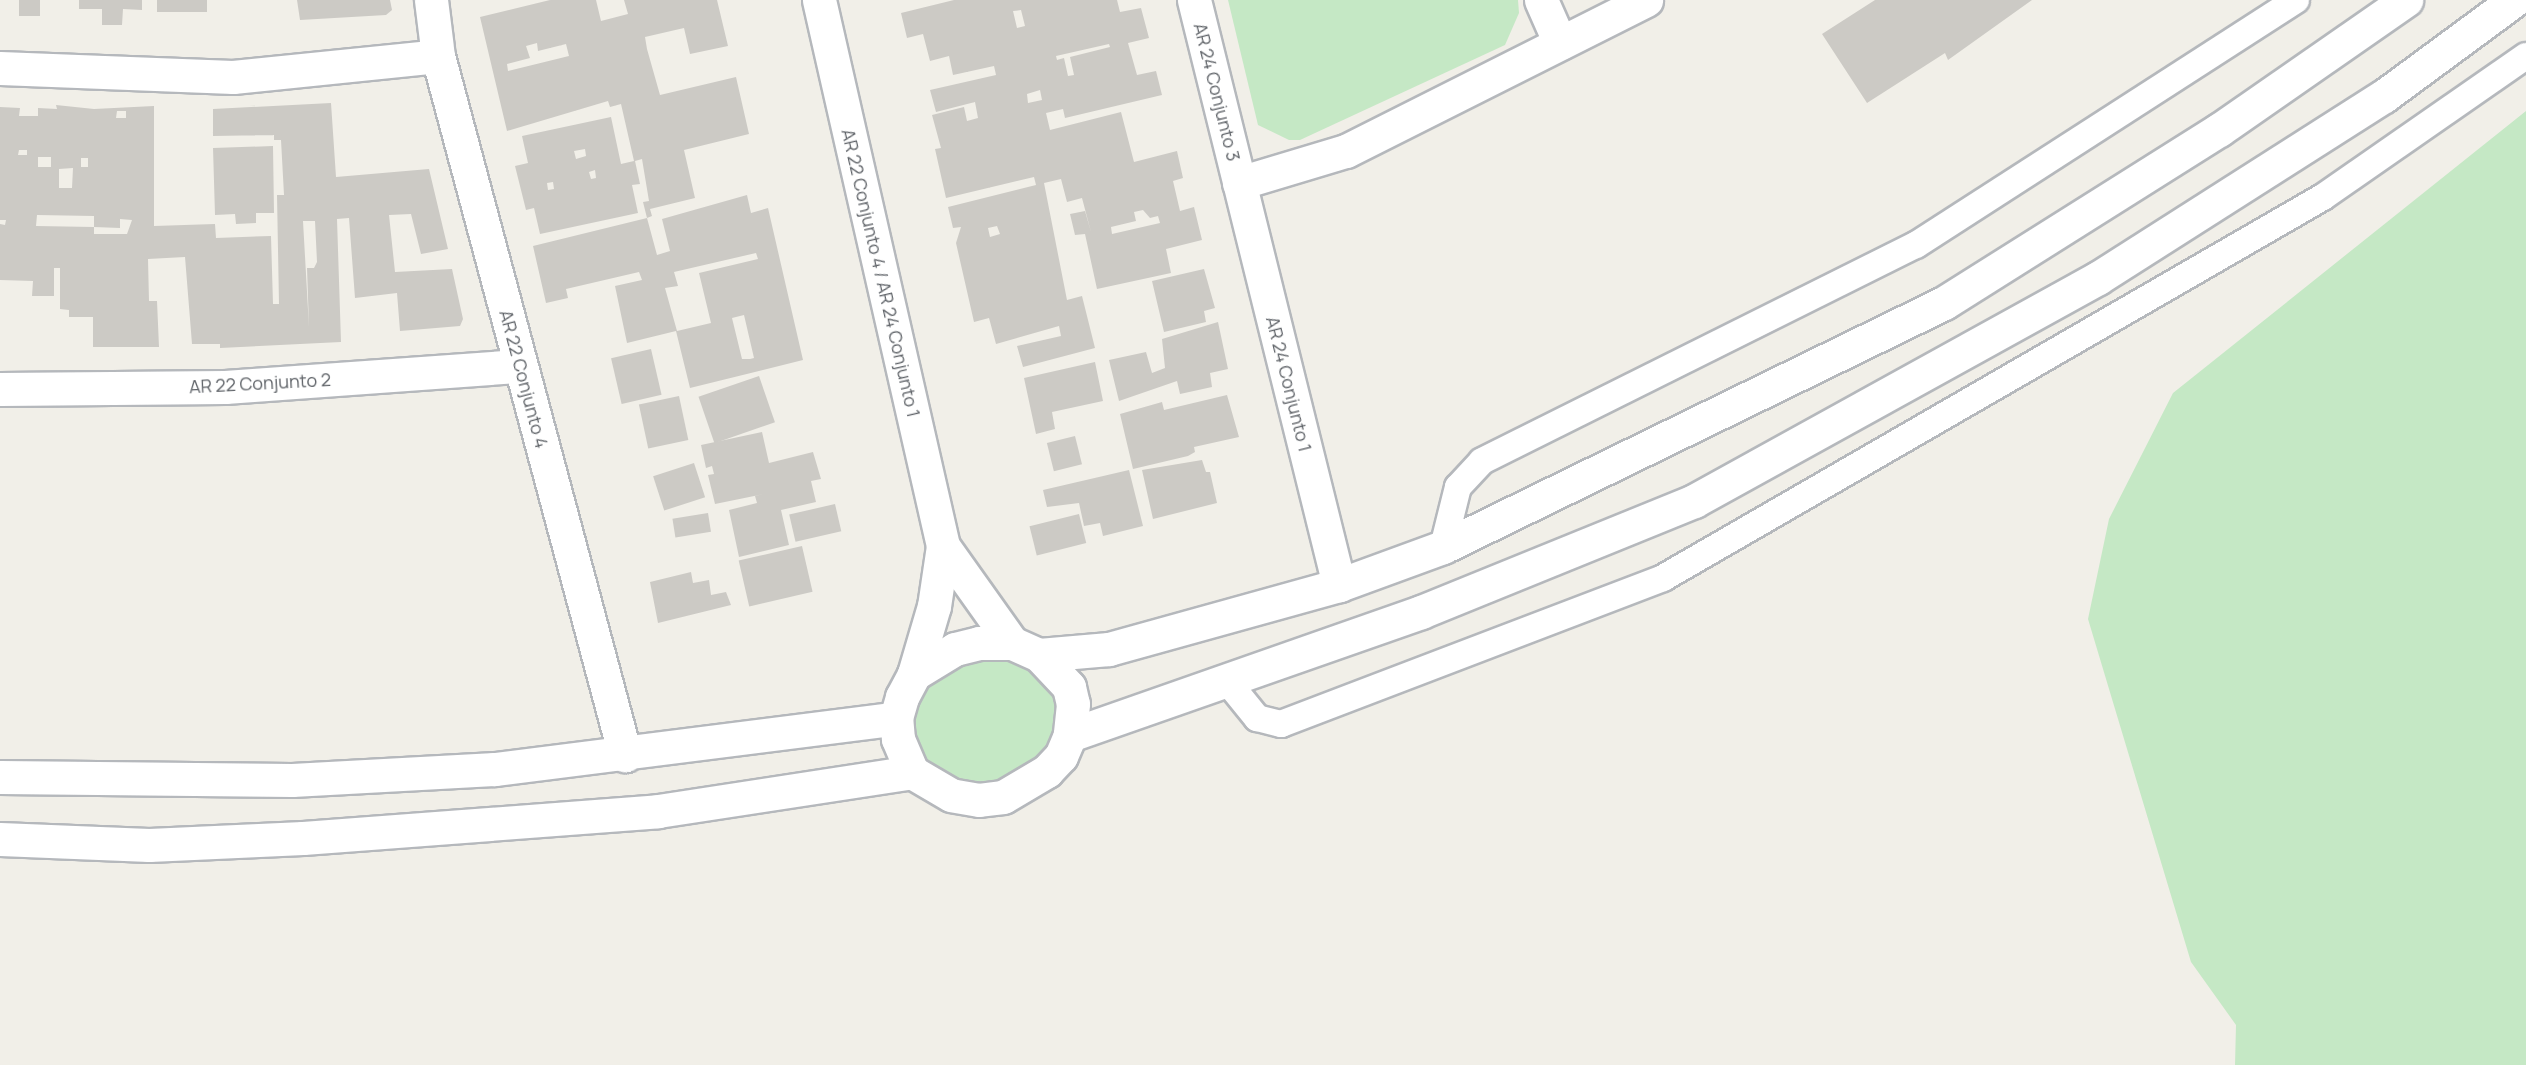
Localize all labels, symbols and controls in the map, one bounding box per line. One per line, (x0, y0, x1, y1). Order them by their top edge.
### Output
street label: AR 24 Conjunto 3 (1189, 21, 1245, 163)
street label: AR 22 Conjunto 4 / AR 24 Conjunto 1 (837, 127, 925, 419)
street label: AR 22 Conjunto 4 (495, 307, 553, 451)
street label: AR 24 Conjunto 1 (1262, 314, 1316, 454)
street label: AR 22 Conjunto 2 (189, 369, 331, 397)

